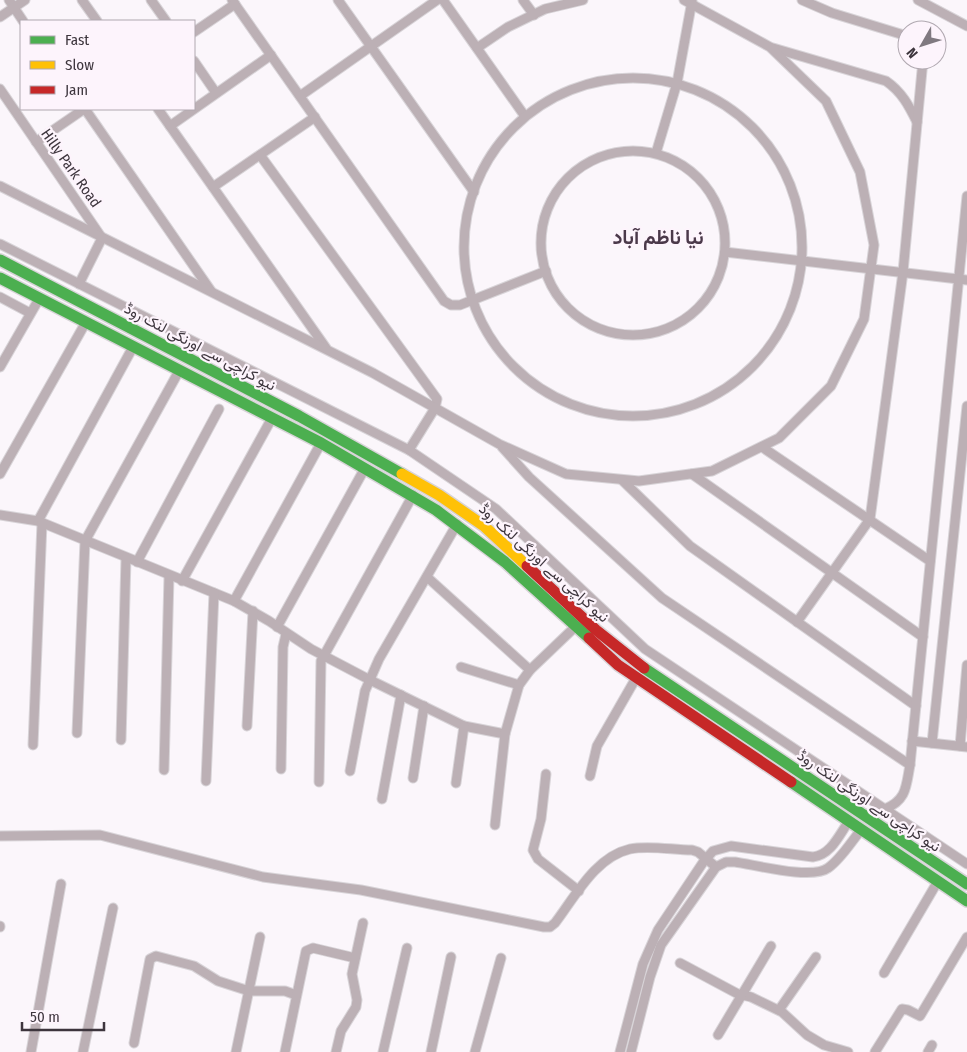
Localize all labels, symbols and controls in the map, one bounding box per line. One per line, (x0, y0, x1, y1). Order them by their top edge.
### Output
legend (20, 20, 195, 110)
north arrow (897, 20, 947, 70)
text: Fast (65, 31, 89, 49)
text: N (903, 44, 922, 61)
text: Slow (65, 56, 94, 74)
text: Jam (65, 81, 88, 99)
street label: Hilly Park Road (37, 125, 105, 211)
district label: نیا ناظم آباد (612, 225, 704, 250)
street label: نیو کراچی سے اورنگی لنک روڈ (121, 299, 279, 395)
street label: نیو کراچی سے اورنگی لنک روڈ (475, 500, 613, 627)
street label: نیو کراچی سے اورنگی لنک روڈ (793, 746, 944, 856)
scale bar (22, 1000, 105, 1032)
text: 50 m (30, 1008, 60, 1026)

